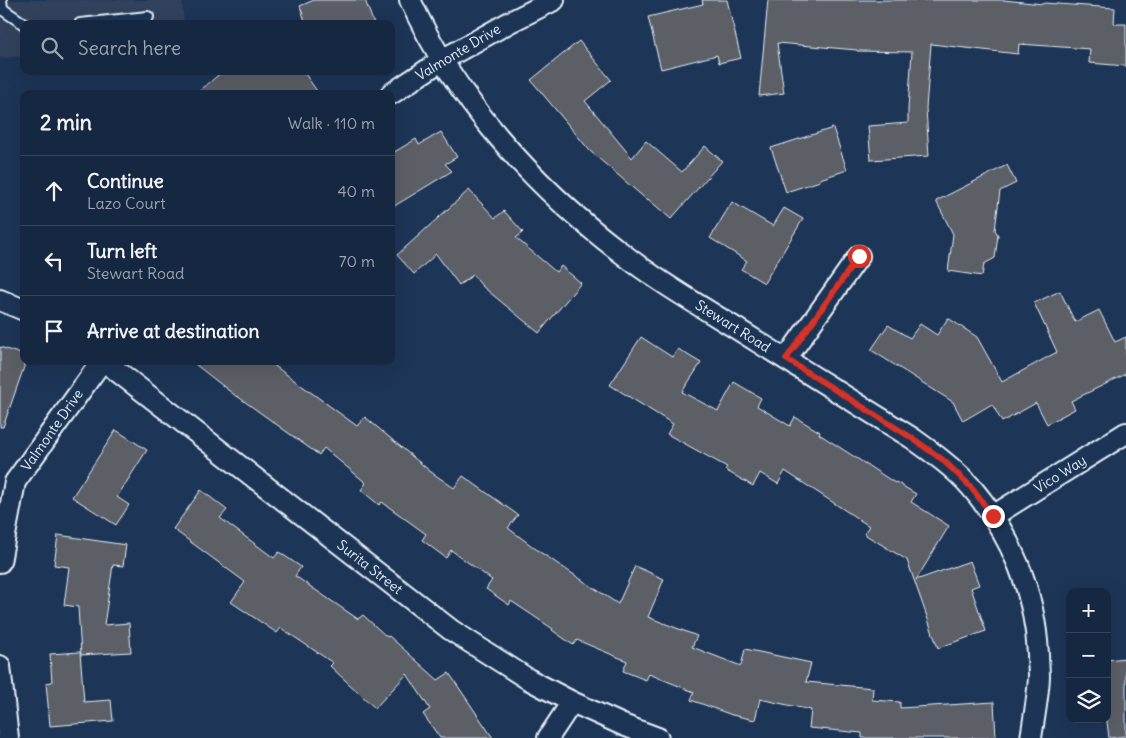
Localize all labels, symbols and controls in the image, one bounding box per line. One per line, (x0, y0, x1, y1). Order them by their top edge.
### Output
search box (20, 20, 395, 75)
street label: Valmonte Drive (412, 20, 504, 84)
icon: search (38, 34, 66, 62)
text: Search here (78, 36, 181, 60)
text: 2 min (40, 109, 92, 136)
text: Walk · 110 m (288, 113, 375, 133)
text: Continue (87, 169, 164, 193)
icon: ahead (40, 177, 68, 205)
text: 40 m (337, 181, 375, 201)
text: Lazo Court (87, 193, 166, 213)
text: Turn left (87, 239, 157, 263)
route start (848, 245, 871, 268)
icon: left (40, 247, 68, 275)
text: 70 m (339, 251, 375, 271)
text: Stewart Road (87, 263, 184, 283)
street label: Stewart Road (692, 296, 774, 356)
icon: arrive (40, 317, 68, 345)
text: Arrive at destination (87, 319, 260, 343)
street label: Valmonte Drive (17, 386, 87, 474)
street label: Vico Way (1031, 451, 1089, 497)
route end (982, 505, 1005, 528)
street label: Surita Street (334, 536, 407, 598)
map controls (1066, 588, 1111, 723)
button: + (1066, 588, 1111, 633)
button: − (1066, 633, 1111, 678)
button: layers (1066, 678, 1111, 723)

